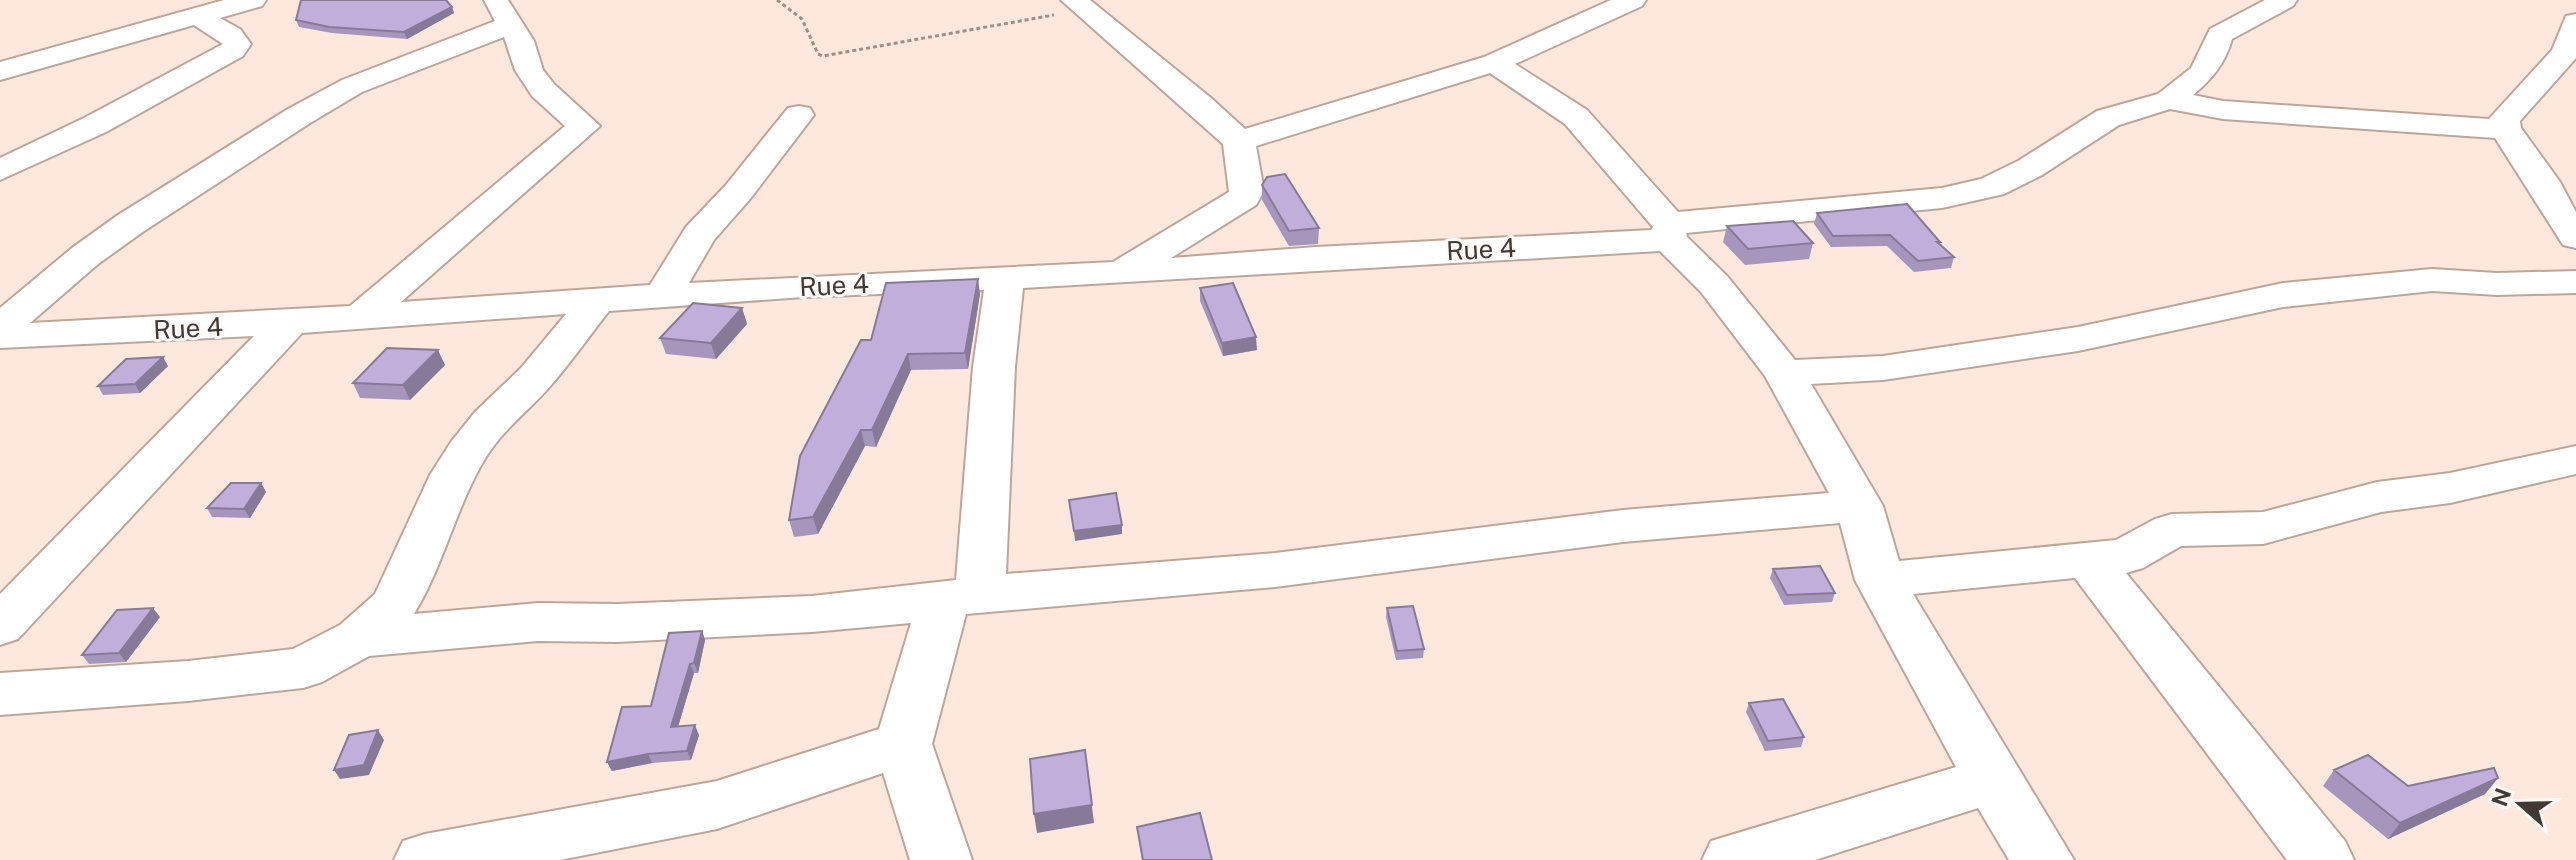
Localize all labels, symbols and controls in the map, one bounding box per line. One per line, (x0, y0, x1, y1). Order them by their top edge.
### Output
street label: Rue 4 (1445, 232, 1517, 266)
street label: Rue 4 (798, 268, 870, 302)
street label: Rue 4 (152, 311, 224, 345)
north arrow (2480, 764, 2560, 844)
text: N (2486, 785, 2516, 810)

